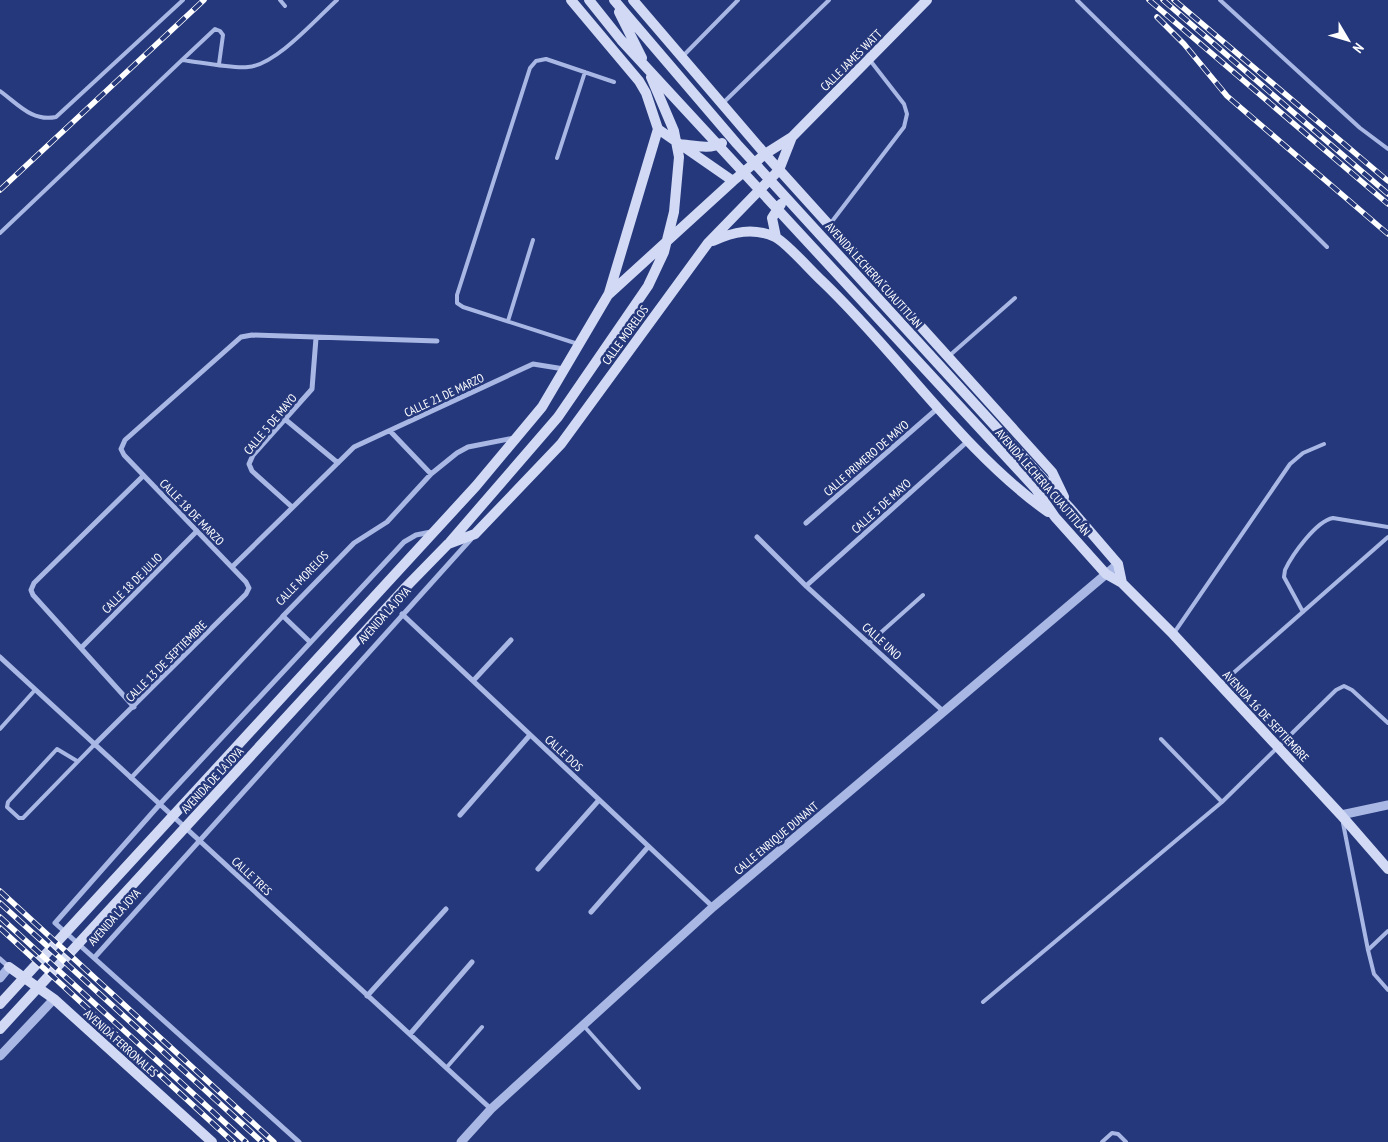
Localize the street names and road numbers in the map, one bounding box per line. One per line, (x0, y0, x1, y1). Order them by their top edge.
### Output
street label: CALLE JAMES WATT (817, 26, 885, 94)
street label: AVENIDA LECHERIA CUAUTITLAN (823, 219, 925, 331)
street label: CALLE MORELOS (598, 302, 652, 368)
street label: CALLE 21 DE MARZO (402, 370, 487, 420)
street label: CALLE 5 DE MAYO (240, 390, 300, 457)
street label: CALLE PRIMERO DE MAYO (820, 417, 912, 499)
street label: AVENIDA LECHERIA CUAUTITLÁN (992, 425, 1094, 539)
street label: CALLE 5 DE MAYO (848, 475, 914, 537)
street label: CALLE 18 DE MARZO (157, 476, 228, 549)
street label: CALLE MORELOS (272, 548, 332, 608)
street label: CALLE 18 DE JULIO (99, 549, 166, 616)
street label: AVENIDA LA JOYA (355, 583, 414, 647)
street label: CALLE 13 DE SEPTIEMBRE (122, 617, 210, 705)
street label: CALLE UNO (859, 619, 905, 663)
street label: AVENIDA 16 DE SEPTIEMBRE (1220, 667, 1312, 765)
street label: CALLE DOS (542, 732, 586, 774)
street label: AVENIDA DE LA JOYA (177, 743, 247, 816)
street label: CALLE ENRIQUE DUNANT (731, 798, 822, 878)
street label: CALLE TRES (229, 854, 275, 898)
street label: AVENIDA LA JOYA (85, 885, 144, 949)
street label: AVENIDA FERRONALES (81, 1006, 161, 1080)

